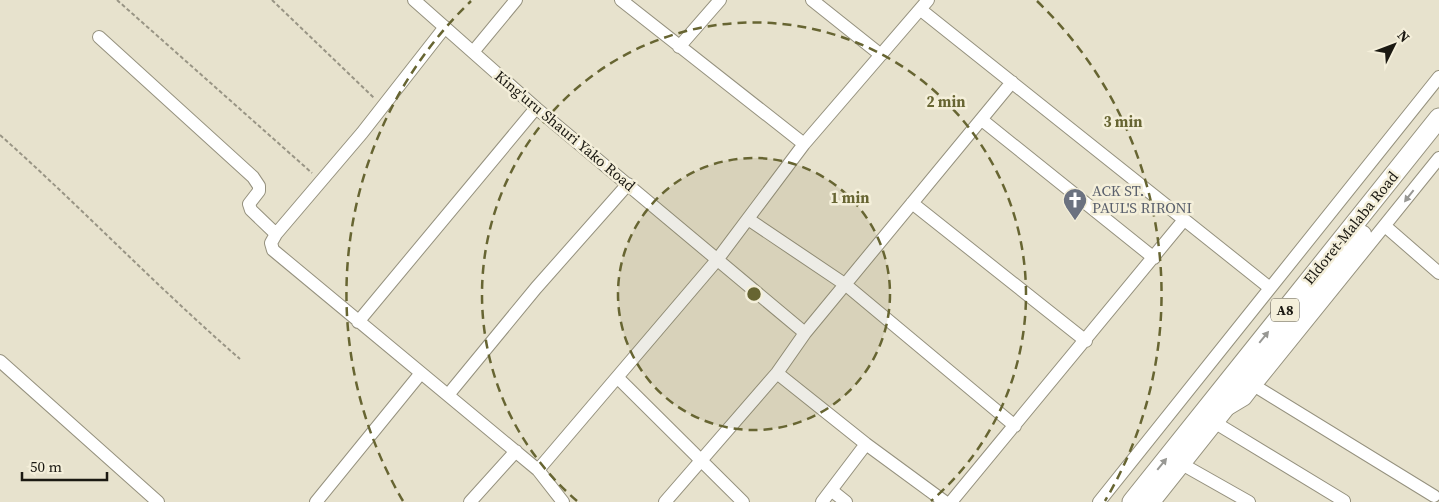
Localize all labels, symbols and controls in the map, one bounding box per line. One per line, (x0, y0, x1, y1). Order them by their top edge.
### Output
north arrow (1369, 20, 1419, 70)
text: N (1393, 26, 1415, 47)
street label: King'uru Shauri Yako Road (490, 65, 641, 196)
text: 2 min (927, 91, 965, 112)
text: 3 min (1104, 111, 1142, 132)
street label: Eldoret-Malaba Road (1298, 166, 1403, 289)
place label: ACK ST. PAUL'S RIRONI (1092, 180, 1192, 218)
text: 1 min (831, 187, 869, 208)
church icon: ACK ST. PAUL'S RIRONI (1062, 187, 1088, 221)
one-way arrow (1403, 189, 1414, 202)
centre of rings (745, 285, 763, 303)
road number: A8 (1271, 298, 1299, 322)
one-way arrow (1258, 331, 1269, 344)
scale bar (22, 450, 108, 482)
text: 50 m (30, 456, 62, 477)
one-way arrow (1157, 458, 1168, 471)

